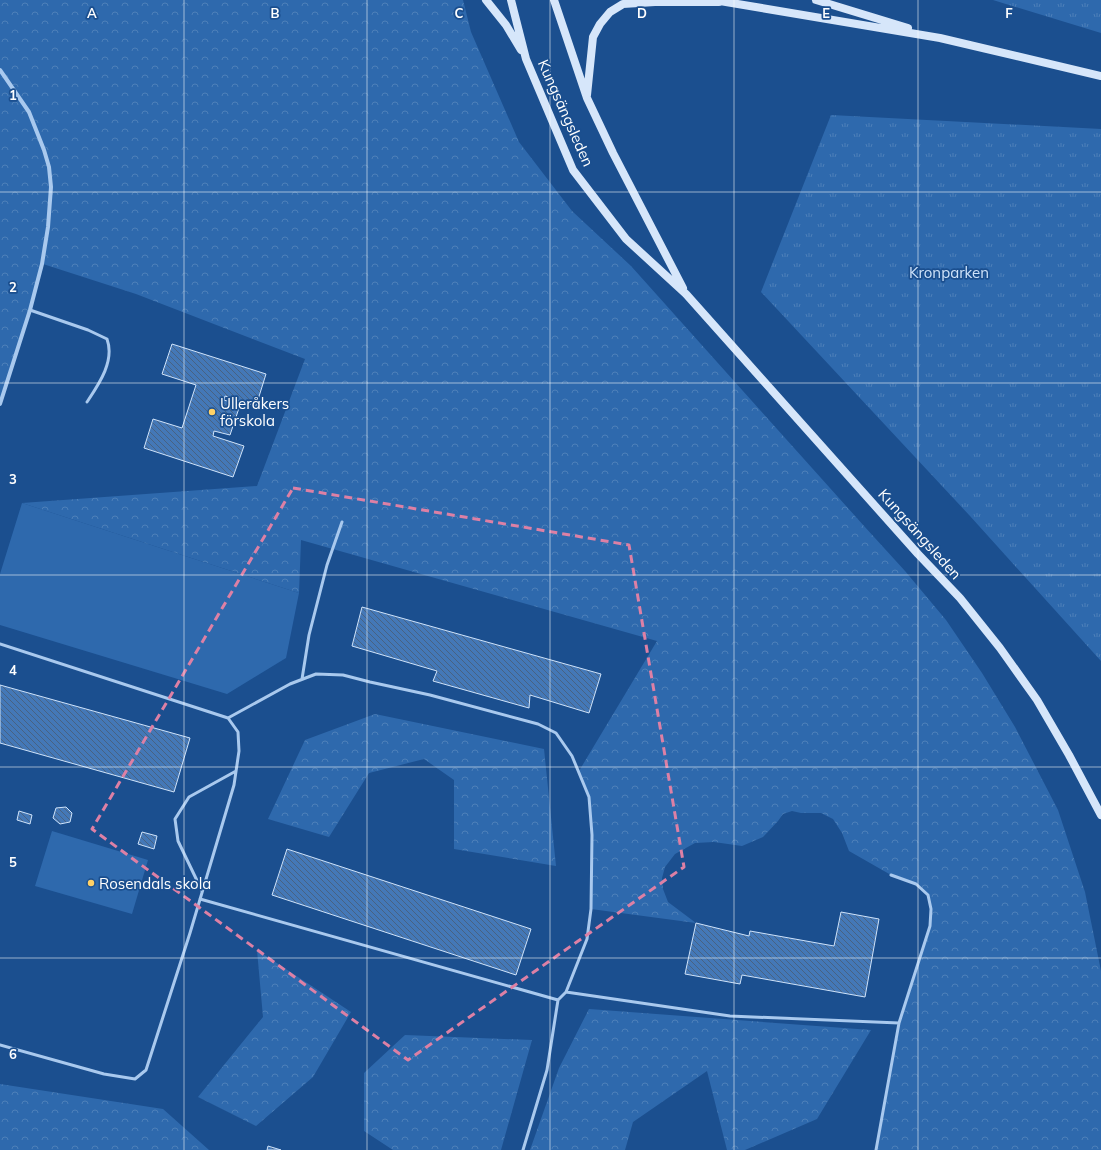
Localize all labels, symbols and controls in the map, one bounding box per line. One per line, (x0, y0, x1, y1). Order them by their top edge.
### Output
text: A (87, 5, 97, 21)
text: B (271, 5, 280, 21)
text: C (455, 5, 464, 21)
text: D (637, 5, 647, 21)
text: E (822, 5, 830, 21)
text: F (1005, 5, 1013, 21)
street label: Kungsängsleden (534, 56, 598, 170)
text: 1 (9, 87, 17, 103)
park label: Kronparken (909, 263, 989, 282)
text: 2 (9, 279, 17, 295)
place label: Ulleråkers förskola (220, 394, 289, 430)
marker: Ulleråkers förskola (207, 407, 217, 417)
text: 3 (9, 471, 17, 487)
street label: Kungsängsleden (874, 485, 966, 583)
text: 4 (9, 662, 17, 678)
text: 5 (9, 854, 17, 870)
place label: Rosendals skola (99, 874, 211, 893)
marker: Rosendals skola (86, 878, 96, 888)
text: 6 (9, 1046, 17, 1062)

